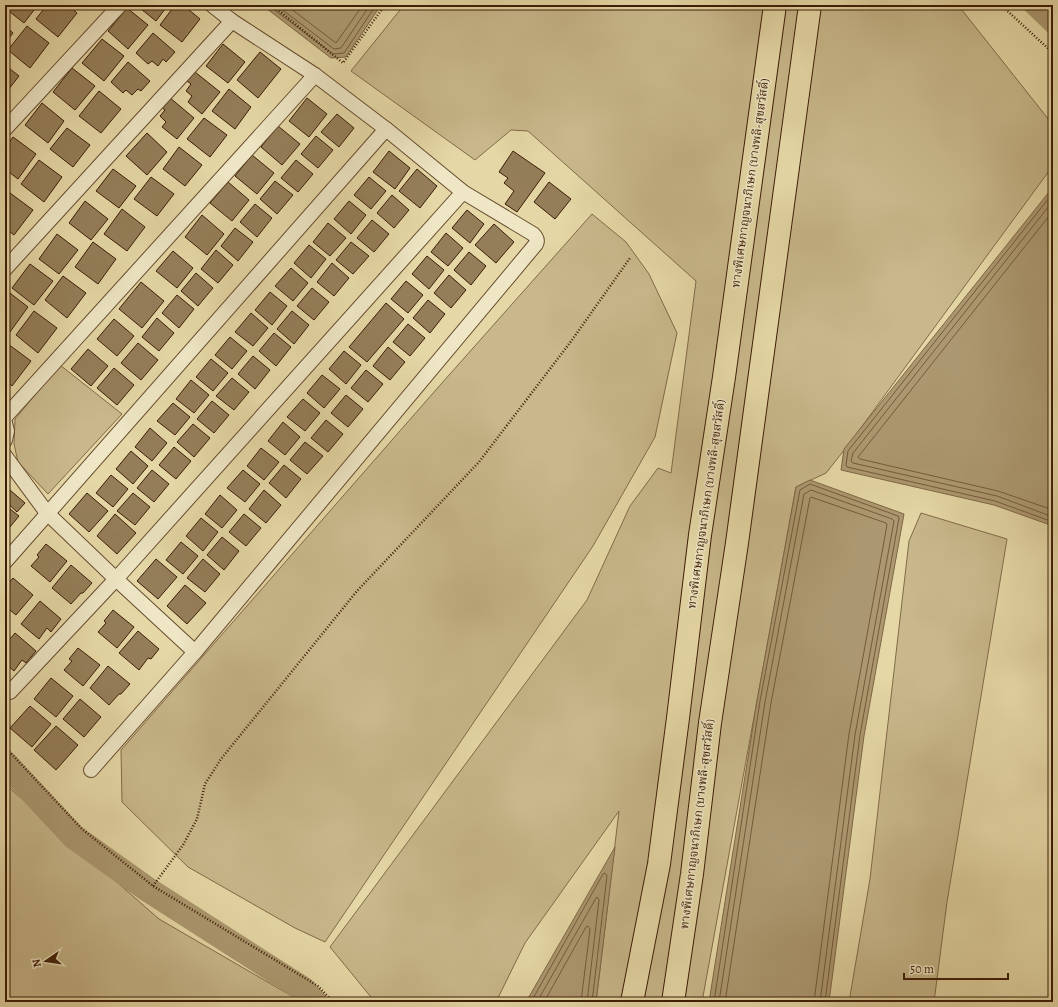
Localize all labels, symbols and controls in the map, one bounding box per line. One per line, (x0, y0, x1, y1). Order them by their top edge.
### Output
street label: ทางพิเศษกาญจนาภิเษก (บางพลี-สุขสวัสดิ์) (727, 77, 773, 289)
street label: ทางพิเศษกาญจนาภิเษก (บางพลี-สุขสวัสดิ์) (683, 398, 729, 610)
street label: ทางพิเศษกาญจนาภิเษก (บางพลี-สุขสวัสดิ์) (675, 718, 718, 930)
north arrow (26, 941, 66, 981)
scale bar (904, 955, 1008, 981)
text: N (29, 958, 45, 969)
text: 50 m (910, 961, 934, 977)

